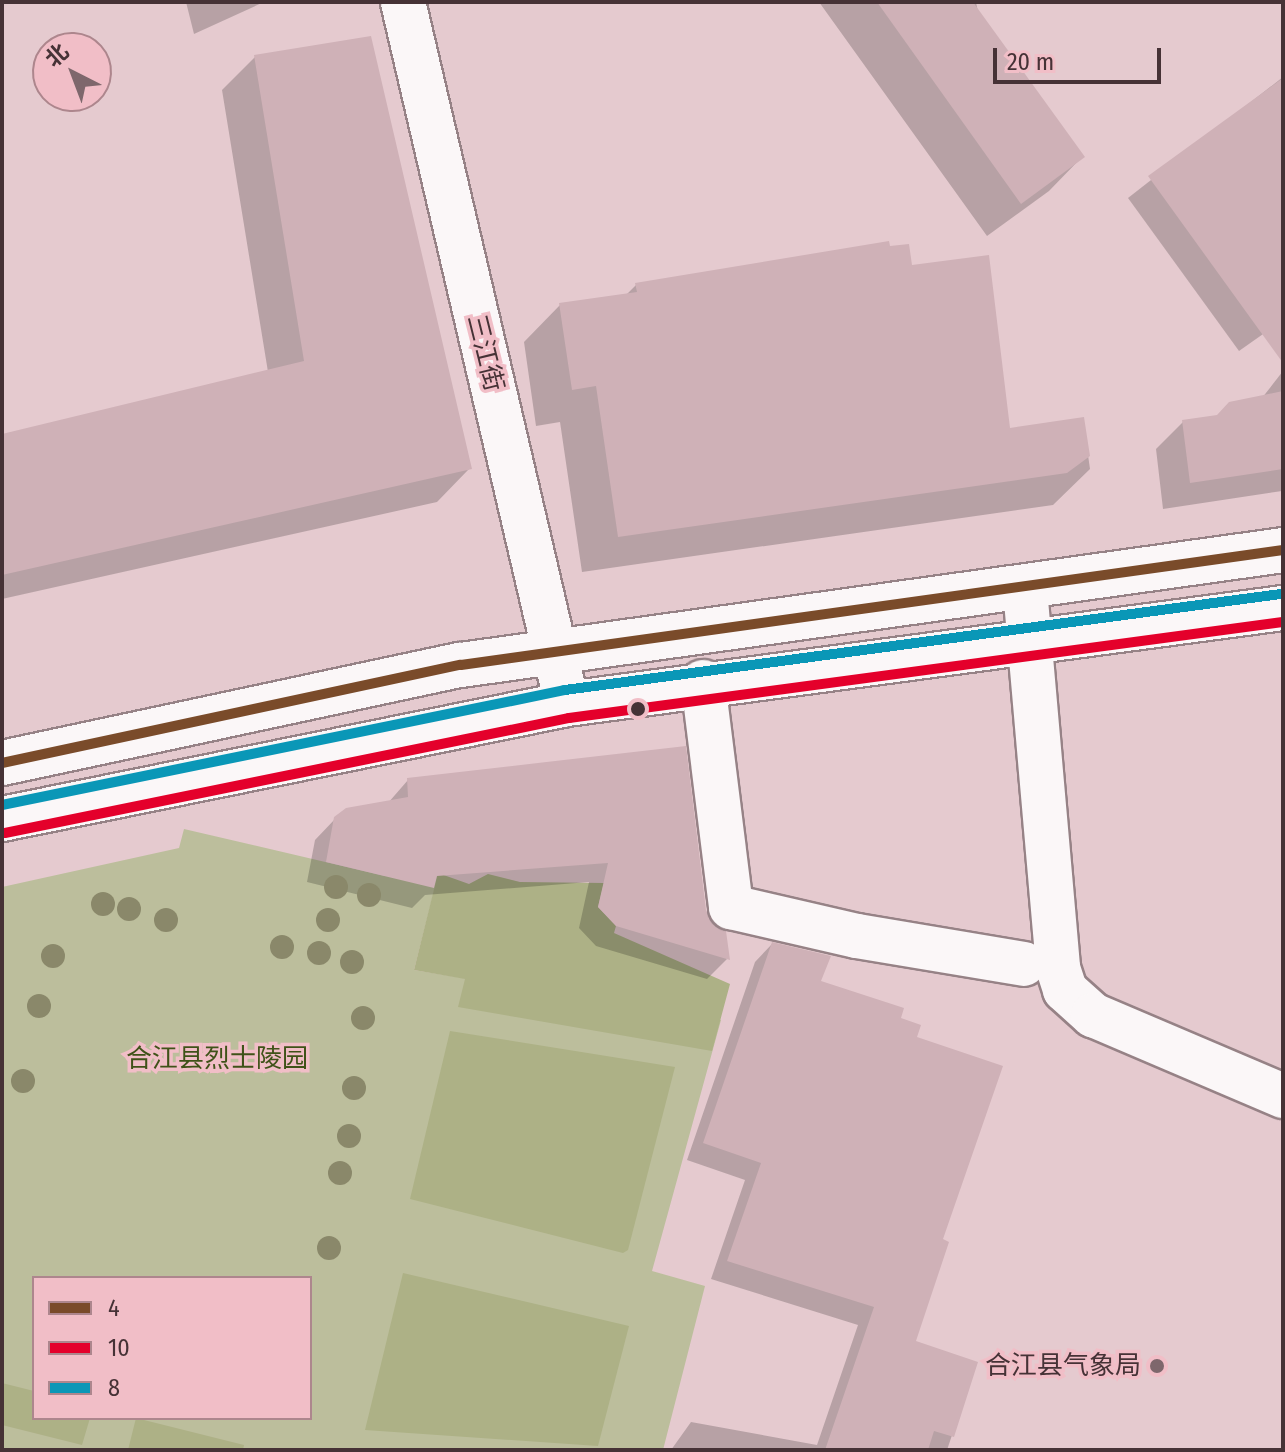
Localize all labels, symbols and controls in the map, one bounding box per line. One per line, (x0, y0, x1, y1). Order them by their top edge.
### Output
north arrow (32, 32, 112, 112)
scale bar (997, 32, 1165, 82)
text: 北 (40, 38, 74, 73)
text: 20 m (1007, 48, 1054, 76)
street label: 三江街 (460, 311, 510, 395)
unlabelled marker (630, 701, 646, 717)
park label: 合江县烈士陵园 (126, 1043, 308, 1075)
legend (32, 1276, 312, 1420)
text: 4 (108, 1294, 120, 1322)
text: 10 (108, 1334, 130, 1362)
place label: 合江县气象局 (985, 1350, 1141, 1382)
marker: 合江县气象局 (1148, 1357, 1166, 1375)
text: 8 (108, 1374, 120, 1402)

